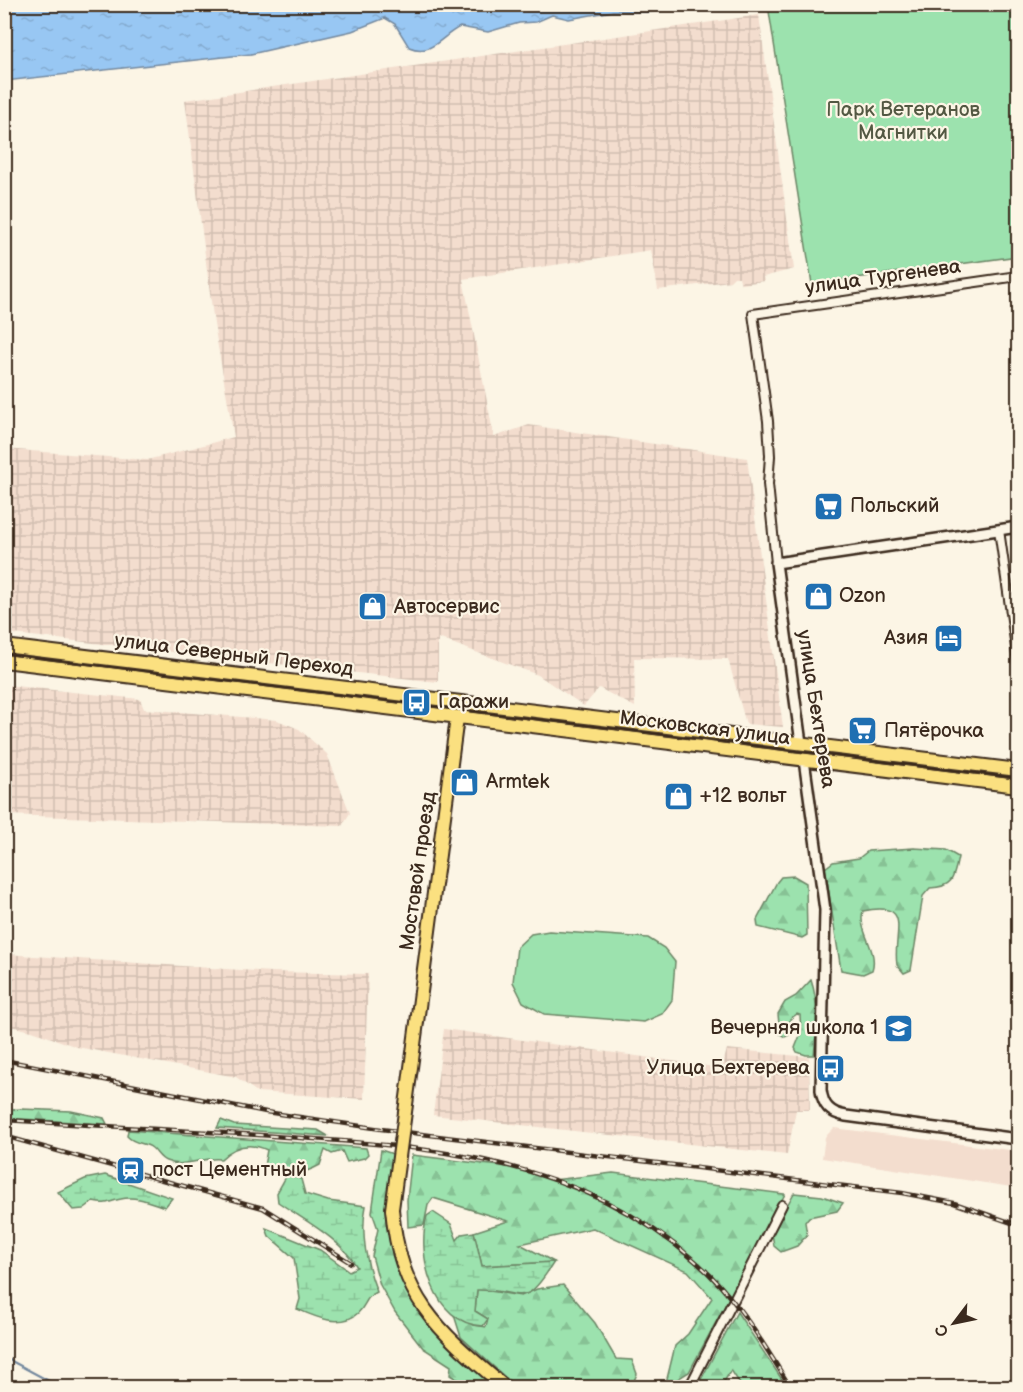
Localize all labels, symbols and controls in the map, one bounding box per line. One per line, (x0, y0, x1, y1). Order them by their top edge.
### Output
park label: Парк Ветеранов Магнитки (826, 98, 980, 145)
street label: улица Тургенева (804, 254, 962, 300)
supermarket icon: Польский (813, 490, 845, 522)
place label: Польский (850, 494, 940, 518)
shop icon: Ozon (802, 580, 834, 612)
place label: Ozon (839, 584, 886, 608)
shop icon: Автосервис (357, 591, 389, 623)
place label: Автосервис (393, 595, 500, 619)
hotel icon: Азия (933, 622, 965, 654)
place label: Азия (883, 626, 928, 650)
street label: улица Северный Переход (113, 628, 355, 682)
street label: улица Бехтерева (792, 628, 840, 790)
bus stop icon: Гаражи (401, 686, 433, 718)
place label: Гаражи (438, 690, 509, 714)
street label: Московская улица (618, 706, 792, 750)
supermarket icon: Пятёрочка (847, 715, 879, 747)
place label: Пятёрочка (884, 719, 984, 743)
shop icon: Armtek (449, 766, 481, 798)
place label: Armtek (486, 770, 549, 794)
shop icon: +12 вольт (662, 780, 694, 812)
place label: +12 вольт (699, 784, 787, 808)
street label: Мостовой проезд (395, 790, 441, 952)
school or university icon: Вечерняя школа 1 (883, 1012, 915, 1044)
place label: Вечерняя школа 1 (710, 1016, 878, 1040)
bus stop icon: Улица Бехтерева (815, 1052, 847, 1084)
place label: Улица Бехтерева (646, 1056, 810, 1080)
station icon: пост Цементный (115, 1154, 147, 1186)
place label: пост Цементный (152, 1158, 307, 1182)
north arrow (924, 1293, 984, 1353)
text: С (932, 1320, 954, 1340)

